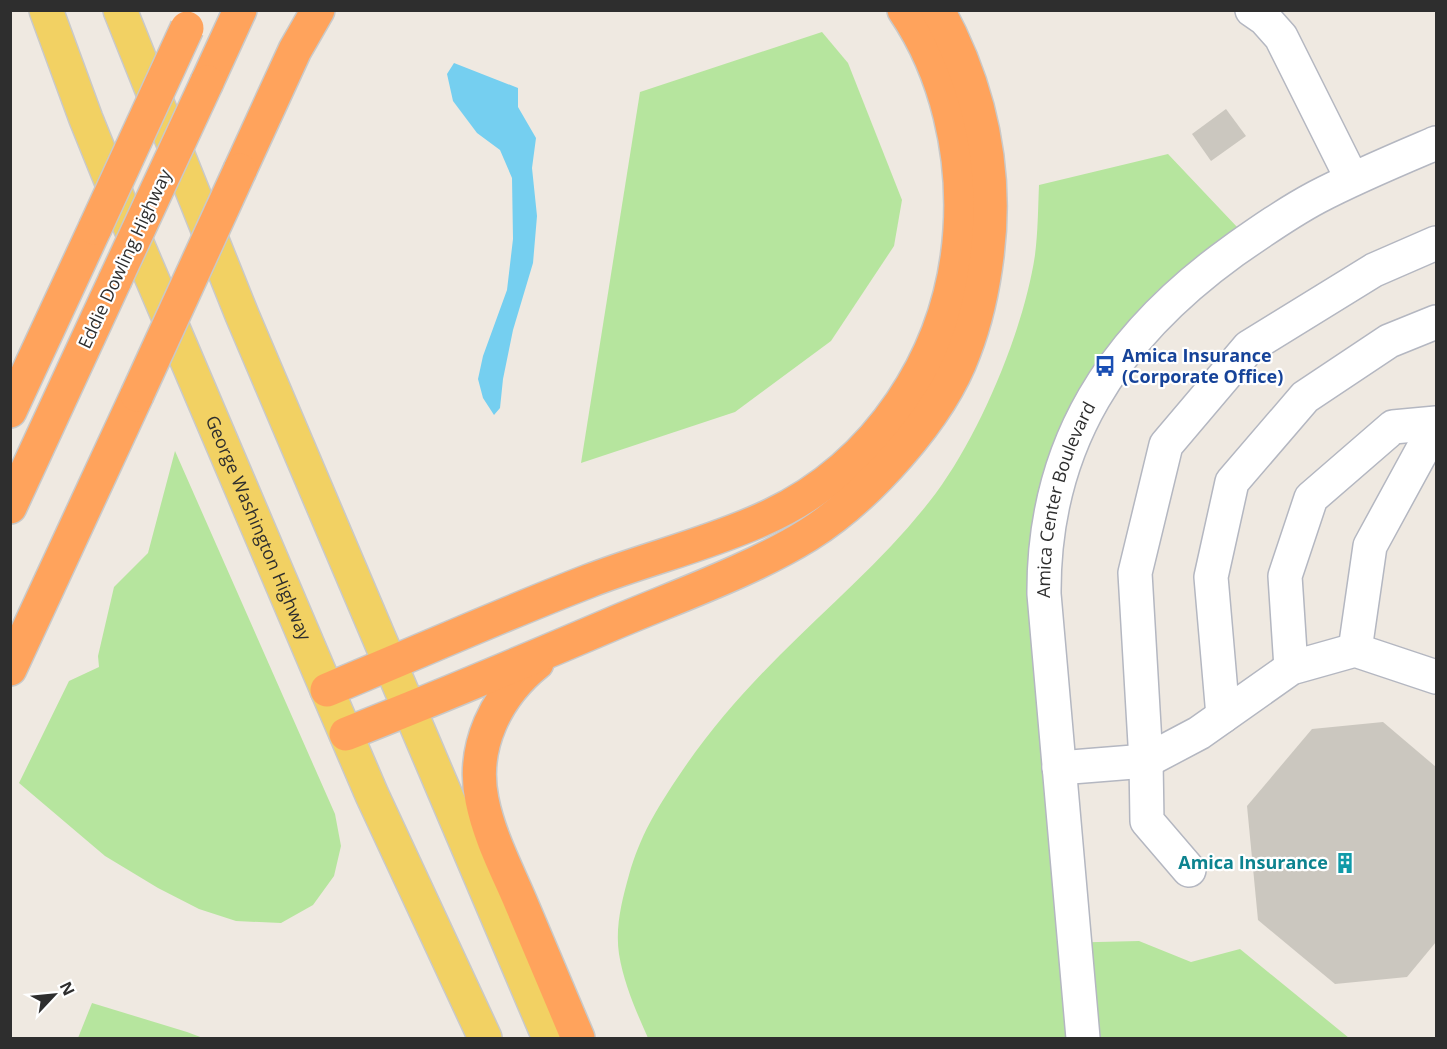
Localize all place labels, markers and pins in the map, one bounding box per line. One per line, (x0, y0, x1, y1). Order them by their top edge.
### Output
place label: Amica Insurance (Corporate Office) (1122, 343, 1283, 388)
bus stop icon: Amica Insurance (Corporate Office) (1093, 354, 1117, 378)
place label: Amica Insurance (1178, 850, 1328, 874)
building icon: Amica Insurance (1333, 851, 1357, 875)

